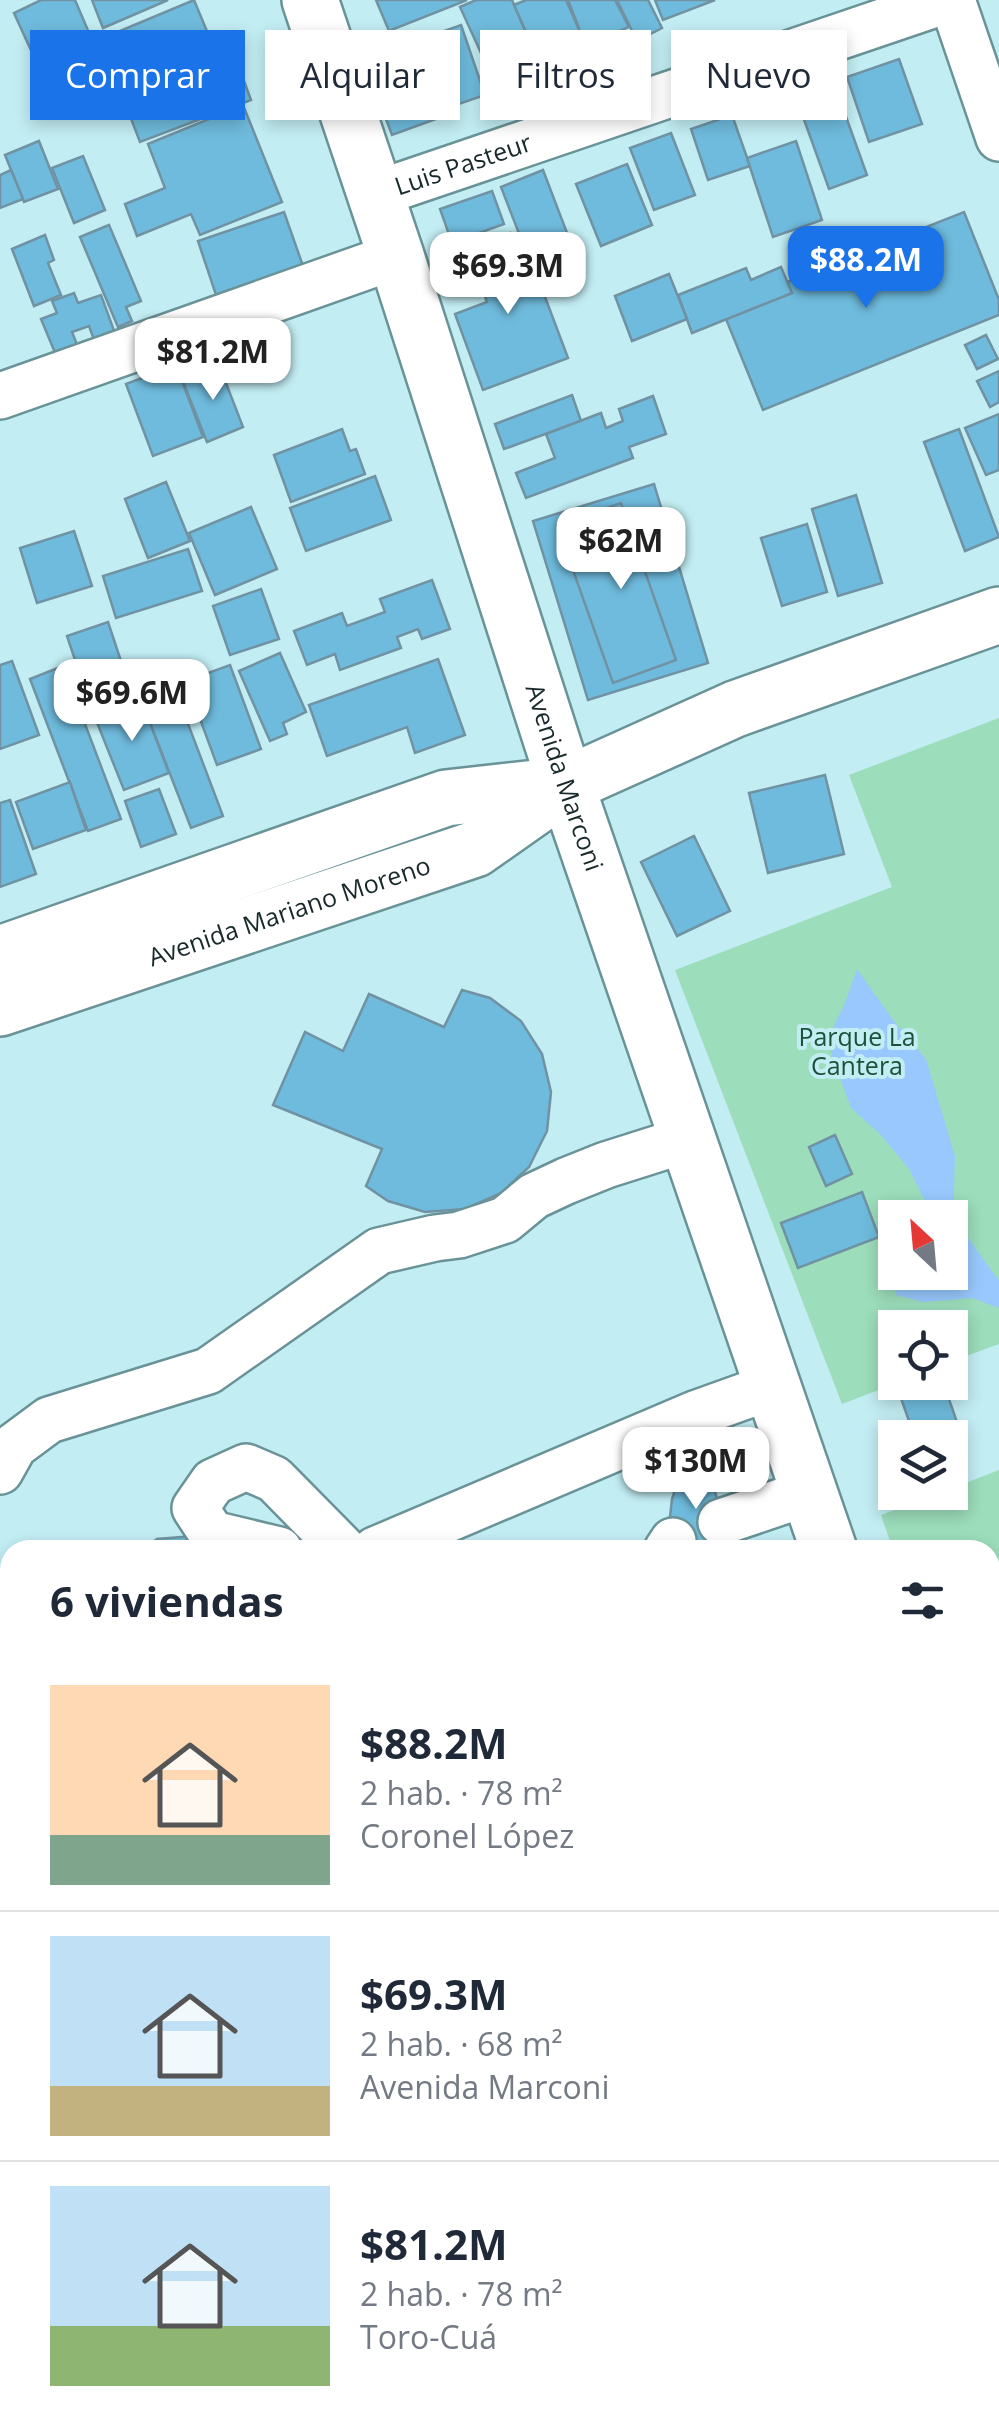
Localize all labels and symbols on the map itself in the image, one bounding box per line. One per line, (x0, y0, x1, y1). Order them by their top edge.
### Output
street label: Luis Pasteur (390, 124, 536, 202)
pin: $88.2M (785, 226, 947, 311)
pin: $69.3M (427, 232, 589, 317)
pin: $81.2M (132, 318, 294, 403)
pin: $62M (562, 507, 680, 592)
pin: $69.6M (51, 659, 213, 744)
street label: Avenida Marconi (519, 679, 612, 875)
street label: Avenida Mariano Moreno (143, 847, 434, 973)
park label: Parque La Cantera (798, 1019, 916, 1082)
north arrow (878, 1200, 968, 1290)
pin: $130M (626, 1427, 766, 1512)

